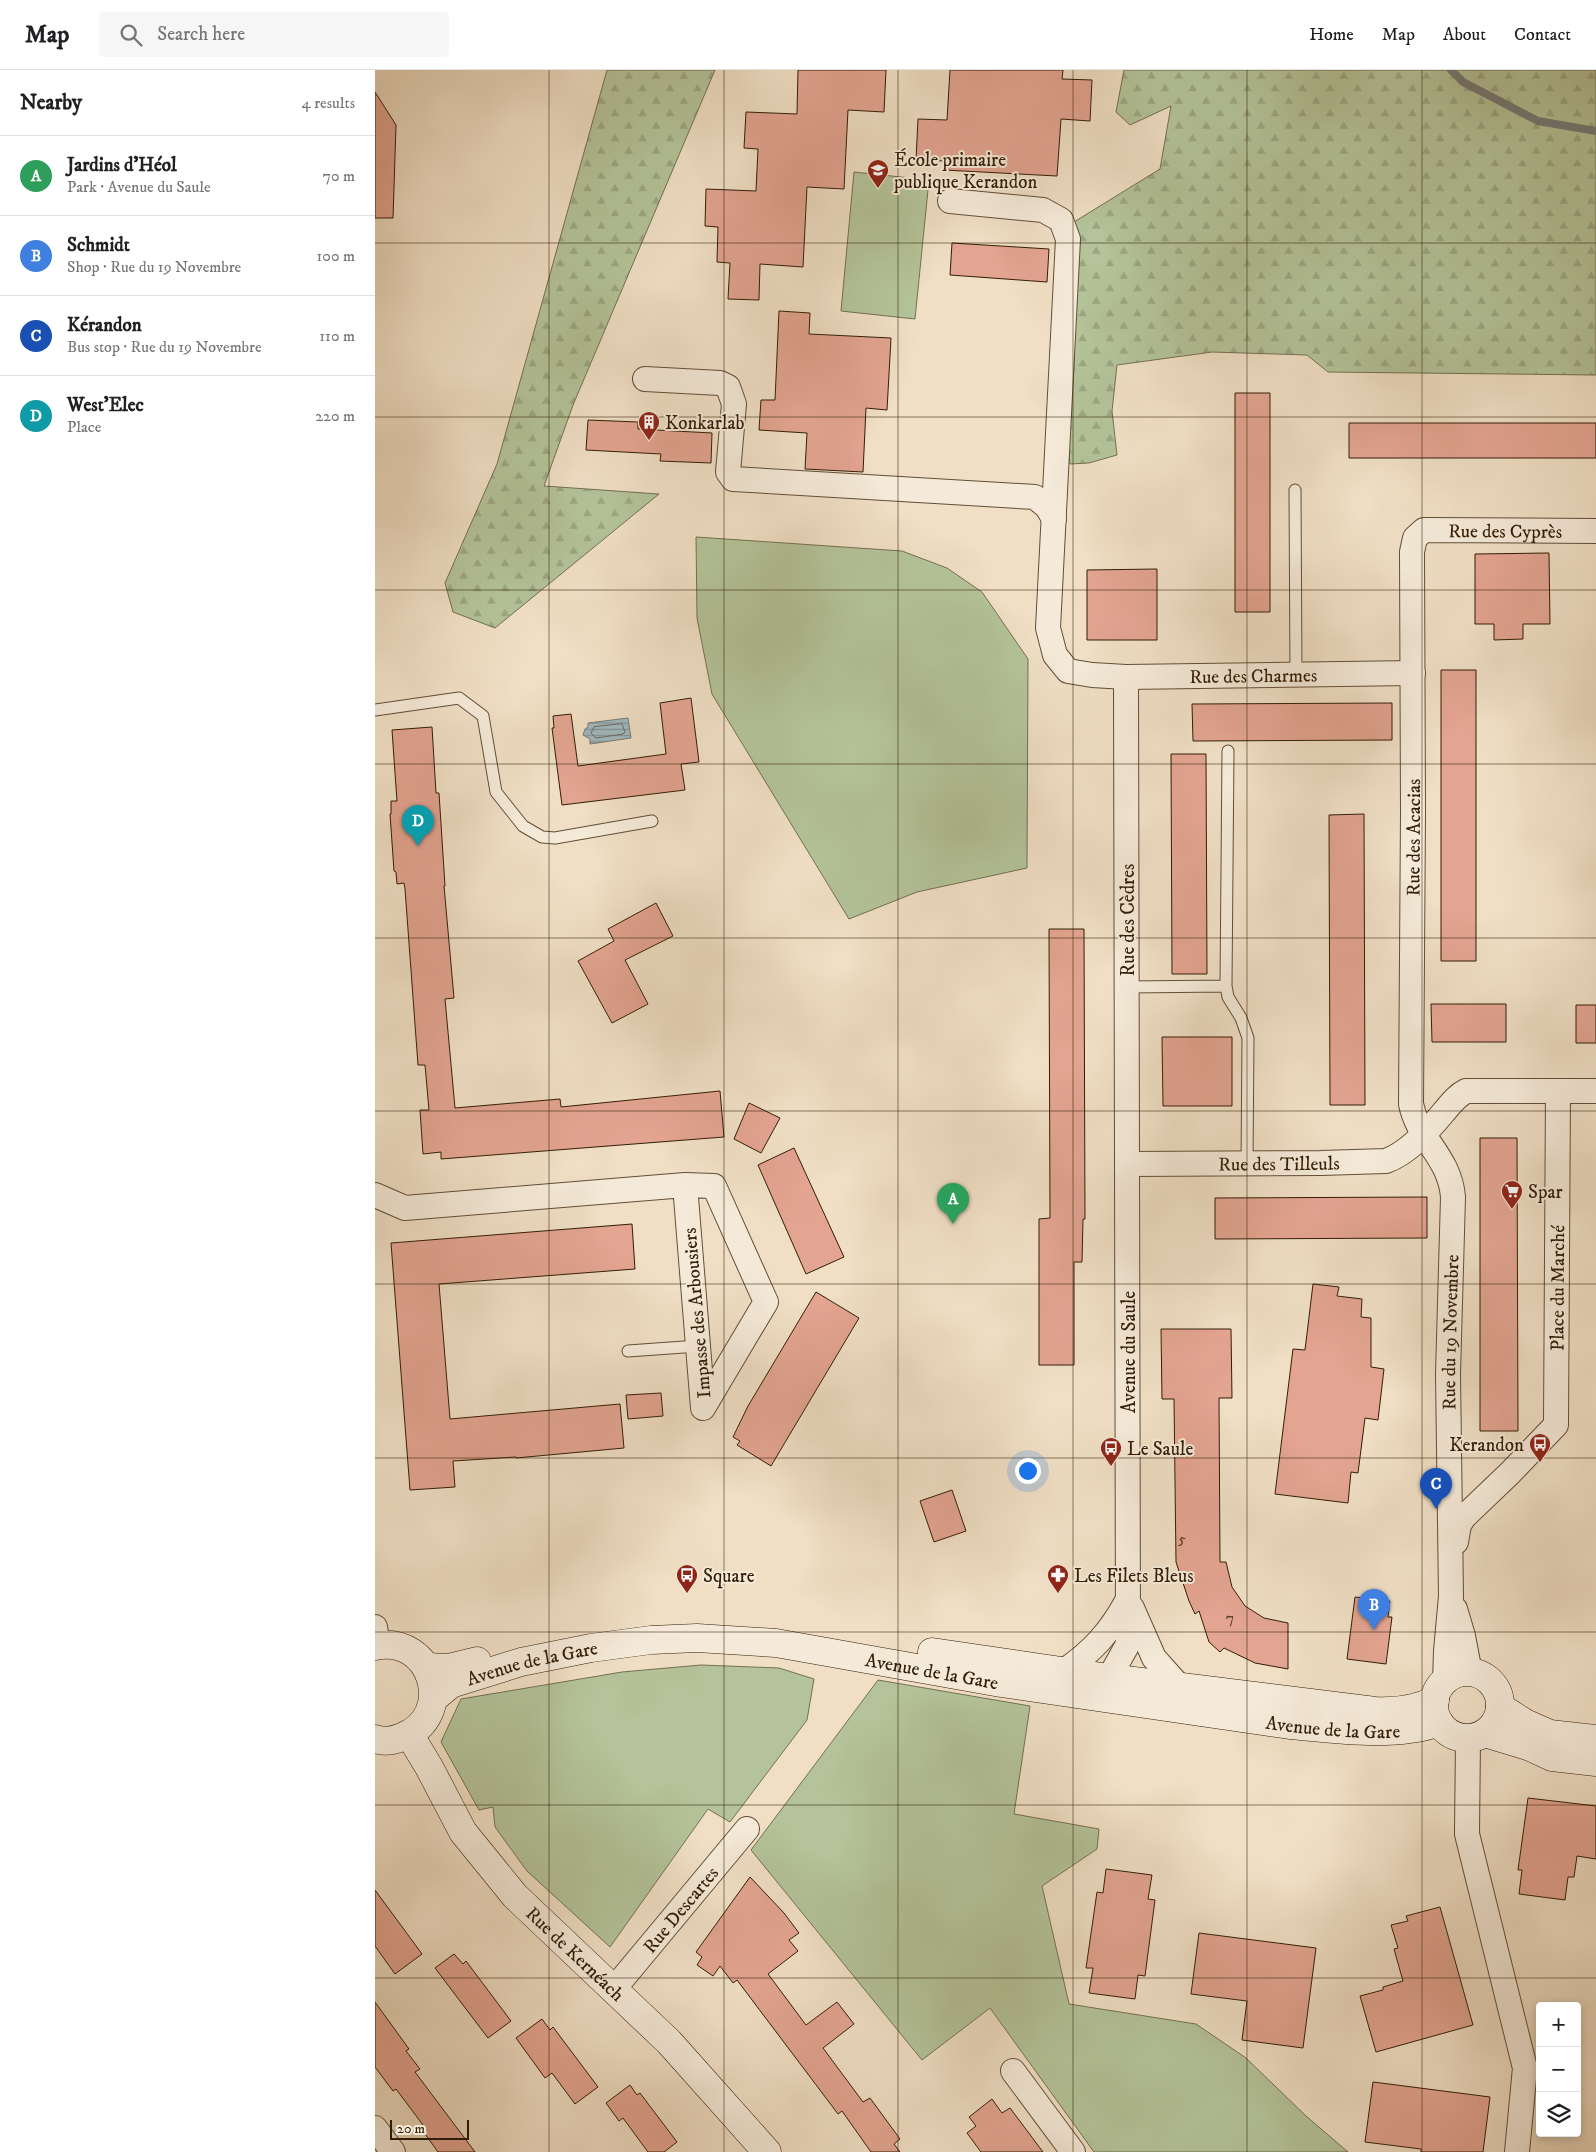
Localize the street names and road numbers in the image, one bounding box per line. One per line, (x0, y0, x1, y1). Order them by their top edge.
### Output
street label: Rue des Cyprès (1448, 520, 1562, 544)
street label: Rue des Charmes (1189, 664, 1317, 689)
street label: Rue des Acacias (1402, 779, 1426, 896)
street label: Rue des Cèdres (1117, 864, 1140, 976)
street label: Rue des Tilleuls (1218, 1152, 1340, 1177)
street label: Place du Marché (1546, 1225, 1570, 1351)
street label: Impasse des Arbousiers (679, 1227, 716, 1399)
street label: Rue du 19 Novembre (1438, 1254, 1464, 1410)
street label: Avenue du Saule (1118, 1291, 1141, 1413)
street label: Avenue de la Gare (464, 1637, 599, 1691)
street label: Avenue de la Gare (864, 1649, 1000, 1695)
street label: Avenue de la Gare (1264, 1712, 1401, 1744)
street label: Rue Descartes (639, 1862, 724, 1958)
street label: Rue de Kernéach (521, 1902, 629, 2007)

